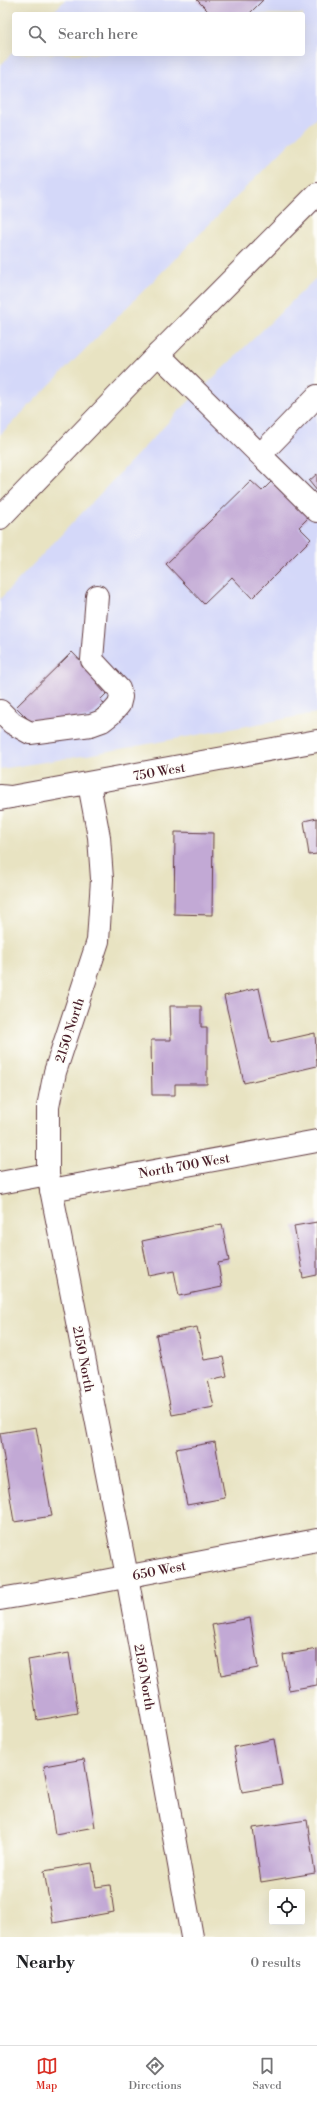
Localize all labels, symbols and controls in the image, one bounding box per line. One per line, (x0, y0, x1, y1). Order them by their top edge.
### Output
search box (12, 12, 305, 56)
icon: search (26, 23, 48, 45)
text: Search here (58, 25, 138, 44)
street label: 750 West (132, 759, 187, 784)
street label: 2150 North (52, 996, 88, 1065)
street label: North 700 West (137, 1150, 231, 1182)
street label: 2150 North (69, 1325, 97, 1394)
street label: 650 West (131, 1558, 188, 1584)
street label: 2150 North (130, 1643, 158, 1712)
map controls (269, 1889, 305, 1925)
button: locate (269, 1889, 305, 1925)
text: Nearby (16, 1952, 75, 1974)
text: 0 results (250, 1955, 301, 1971)
tab: Map (36, 2055, 58, 2093)
tab: Directions (129, 2055, 182, 2093)
tab: Saved (253, 2055, 281, 2093)

